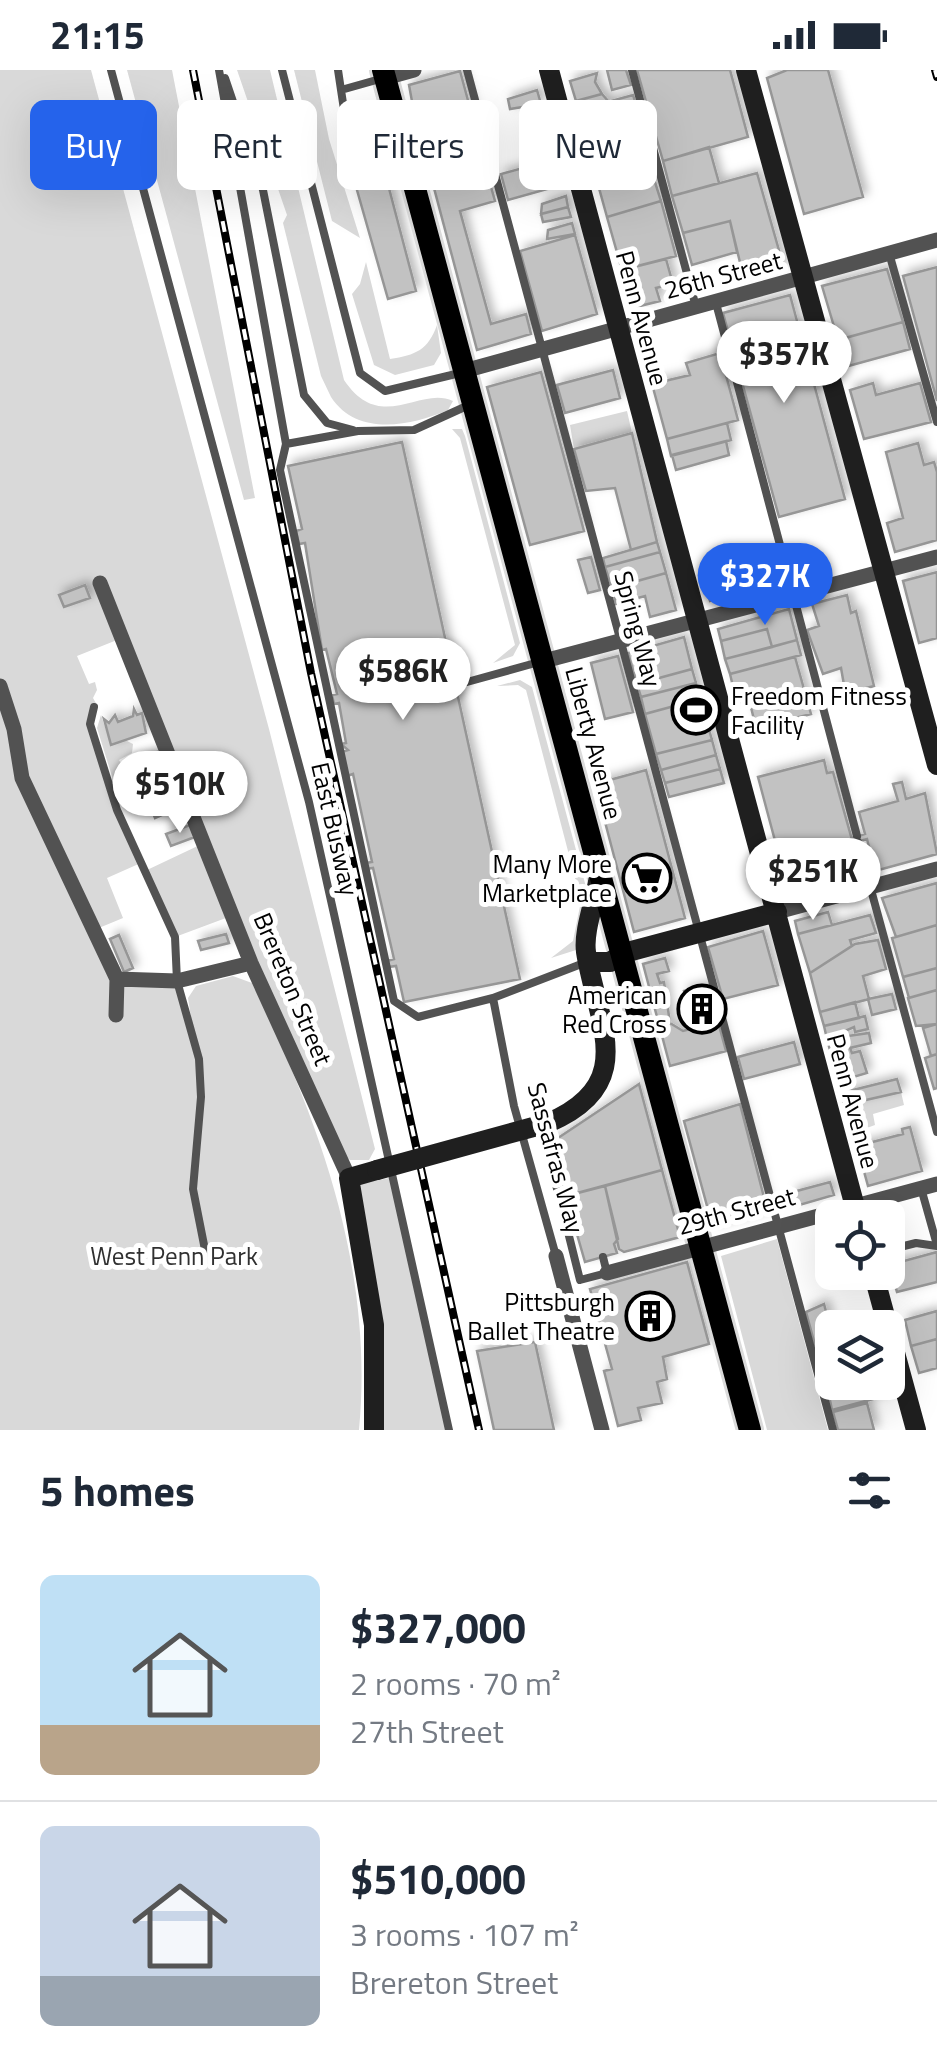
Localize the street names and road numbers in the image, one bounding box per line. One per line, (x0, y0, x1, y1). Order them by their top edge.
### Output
street label: 26th Street (660, 241, 786, 309)
street label: Penn Avenue (606, 246, 678, 390)
street label: Spring Way (604, 567, 672, 691)
street label: Liberty Avenue (555, 663, 633, 823)
street label: East Busway (301, 759, 369, 899)
street label: Brereton Street (244, 907, 342, 1072)
street label: Penn Avenue (817, 1029, 889, 1173)
street label: Sassafras Way (518, 1078, 594, 1238)
street label: 29th Street (673, 1177, 799, 1245)

